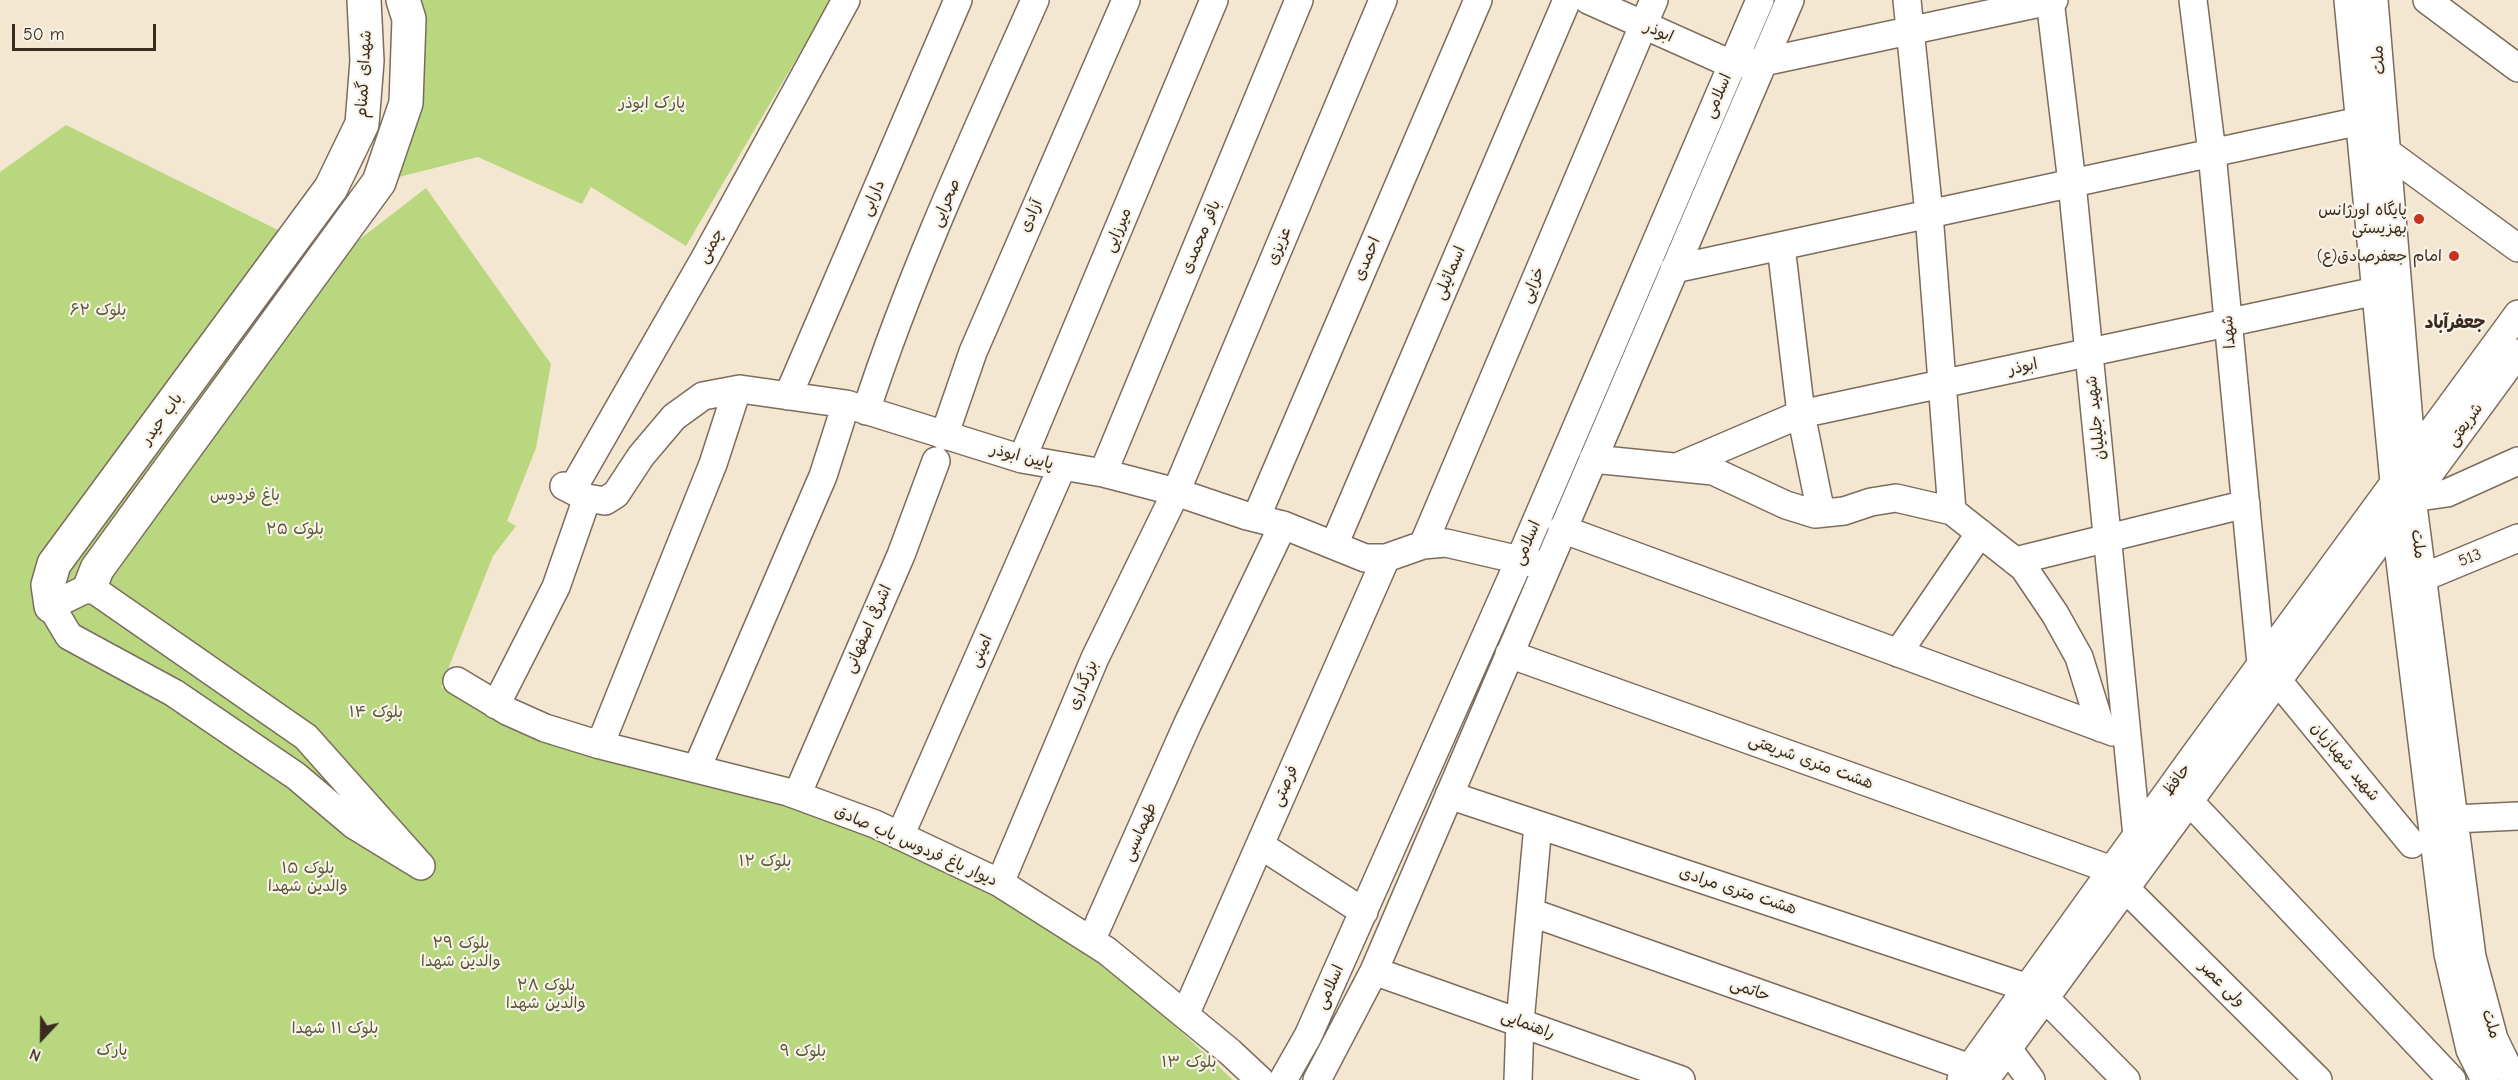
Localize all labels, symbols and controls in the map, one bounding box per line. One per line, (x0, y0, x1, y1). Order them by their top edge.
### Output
scale bar (15, 12, 159, 50)
street label: ابوذر (1642, 17, 1676, 47)
text: 50 m (23, 24, 65, 45)
street label: شهدای گمنام (352, 30, 376, 118)
street label: ملت (2368, 44, 2390, 76)
street label: اسلامی (1700, 71, 1736, 121)
park label: پارک ابوذر (619, 93, 685, 113)
street label: صحرایی (927, 176, 965, 230)
street label: دارابی (857, 177, 889, 219)
street label: آزادی (1015, 197, 1047, 235)
street label: باقر محمدی (1177, 197, 1225, 277)
place label: پایگاه اورژانس بهزیستی (2318, 200, 2407, 238)
street label: میرزایی (1100, 205, 1136, 255)
marker: پایگاه اورژانس بهزیستی (2412, 212, 2426, 226)
street label: عزیزی (1262, 224, 1296, 268)
street label: چمنی (694, 225, 728, 267)
street label: احمدی (1349, 234, 1385, 284)
street label: اسمائیلی (1430, 243, 1470, 303)
place label: امام جعفرصادق(ع) (2317, 246, 2442, 266)
marker: امام جعفرصادق(ع) (2447, 249, 2461, 263)
street label: خزایی (1517, 264, 1549, 306)
park label: بلوک ۶۲ (70, 300, 126, 320)
district label: جعفرآباد (2425, 312, 2485, 334)
street label: شهدا (2218, 314, 2240, 350)
street label: ابوذر (2006, 355, 2040, 379)
street label: شهید جلیلیان (2082, 375, 2110, 461)
street label: باب حیدر (137, 390, 187, 448)
street label: شریعتی (2443, 399, 2487, 451)
street label: پایین ابوذر (988, 440, 1056, 474)
park label: باغ فردوس (210, 485, 280, 505)
street label: اسلامی (1509, 518, 1545, 568)
park label: بلوک ۲۵ (266, 519, 324, 539)
street label: ملت (2407, 528, 2429, 560)
street label: 513 (2456, 545, 2484, 571)
street label: اشرفی اصفهانی (840, 582, 896, 676)
street label: امینی (965, 632, 997, 670)
street label: بزرگداری (1064, 657, 1102, 713)
park label: بلوک ۱۴ (349, 702, 403, 722)
street label: شهید شهبازیان (2306, 719, 2384, 805)
street label: هشت متری شریعتی (1746, 731, 1876, 793)
street label: حافظ (2159, 760, 2195, 800)
street label: فرصتی (1268, 763, 1302, 809)
street label: طهماسبی (1119, 800, 1161, 864)
street label: دیوار باغ فردوس باب صادق (832, 801, 1000, 891)
park label: بلوک ۱۲ (739, 851, 791, 871)
park label: بلوک ۱۵ والدین شهدا (268, 858, 348, 896)
street label: هشت متری مرادی (1677, 863, 1799, 919)
park label: بلوک ۲۹ والدین شهدا (421, 933, 501, 971)
street label: ولی عصر (2195, 957, 2249, 1011)
street label: اسلامی (1312, 962, 1348, 1012)
street label: حاتمی (1727, 974, 1773, 1006)
park label: بلوک ۲۸ والدین شهدا (506, 975, 586, 1013)
street label: راهنمایی (1498, 1006, 1558, 1044)
street label: ملت (2478, 1007, 2504, 1041)
north arrow (12, 1008, 72, 1068)
park label: بلوک ۱۱ شهدا (292, 1018, 378, 1038)
park label: پارک (96, 1040, 128, 1060)
park label: بلوک ۹ (780, 1041, 826, 1061)
text: N (27, 1044, 43, 1065)
park label: بلوک ۱۳ (1161, 1052, 1217, 1072)

